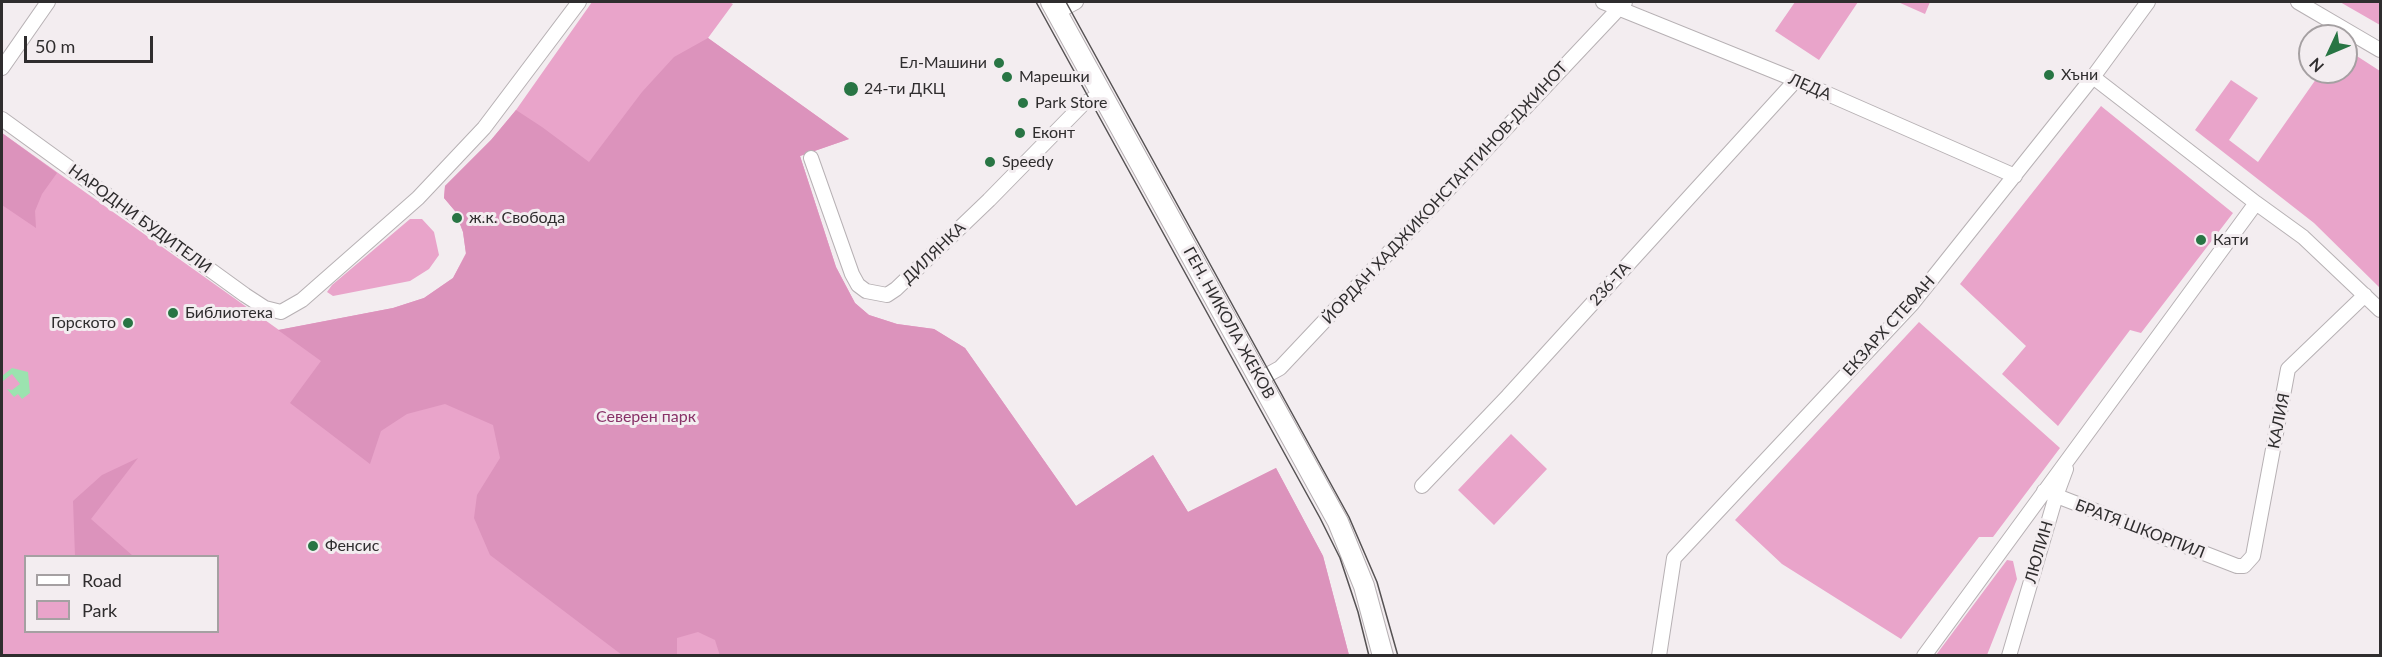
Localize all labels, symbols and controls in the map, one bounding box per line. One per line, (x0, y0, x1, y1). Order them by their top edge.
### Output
scale bar (27, 24, 156, 62)
north arrow (2298, 24, 2358, 84)
text: 50 m (35, 35, 75, 57)
place label: Ел-Машини (899, 53, 987, 73)
text: N (2305, 54, 2327, 77)
marker: Ел-Машини (992, 56, 1006, 70)
street label: ЙОРДАН ХАДЖИКОНСТАНТИНОВ-ДЖИНОТ (1318, 58, 1572, 328)
place label: Хъни (2061, 65, 2098, 85)
place label: Марешки (1019, 67, 1090, 87)
marker: Хъни (2042, 68, 2056, 82)
marker: Марешки (1000, 70, 1014, 84)
street label: ЛЕДА (1786, 70, 1834, 104)
place label: 24-ти ДКЦ (864, 79, 945, 99)
marker: 24-ти ДКЦ (842, 80, 860, 98)
place label: Park Store (1035, 93, 1107, 113)
marker: Park Store (1016, 96, 1030, 110)
place label: Еконт (1032, 123, 1075, 143)
marker: Еконт (1013, 126, 1027, 140)
place label: Speedy (1002, 152, 1054, 172)
marker: Speedy (983, 155, 997, 169)
street label: НАРОДНИ БУДИТЕЛИ (65, 161, 215, 277)
place label: ж.к. Свобода (469, 208, 565, 228)
marker: ж.к. Свобода (450, 211, 464, 225)
street label: ДИЛЯНКА (898, 218, 970, 288)
place label: Кати (2213, 230, 2249, 250)
marker: Кати (2194, 233, 2208, 247)
street label: ГЕН. НИКОЛА ЖЕКОВ (1179, 244, 1279, 402)
street label: 236-ТА (1585, 258, 1635, 310)
street label: ЕКЗАРХ СТЕФАН (1839, 272, 1939, 380)
place label: Библиотека (185, 303, 273, 323)
marker: Библиотека (166, 306, 180, 320)
place label: Горското (51, 313, 116, 333)
marker: Горското (121, 316, 135, 330)
street label: КАЛИЯ (2264, 392, 2294, 450)
park label: Северен парк (596, 407, 696, 427)
street label: БРАТЯ ШКОРПИЛ (2072, 495, 2208, 563)
street label: ЛЮЛИН (2021, 519, 2057, 585)
place label: Фенсис (325, 536, 379, 556)
marker: Фенсис (306, 539, 320, 553)
legend (24, 555, 219, 633)
text: Road (82, 569, 122, 591)
text: Park (82, 599, 117, 621)

